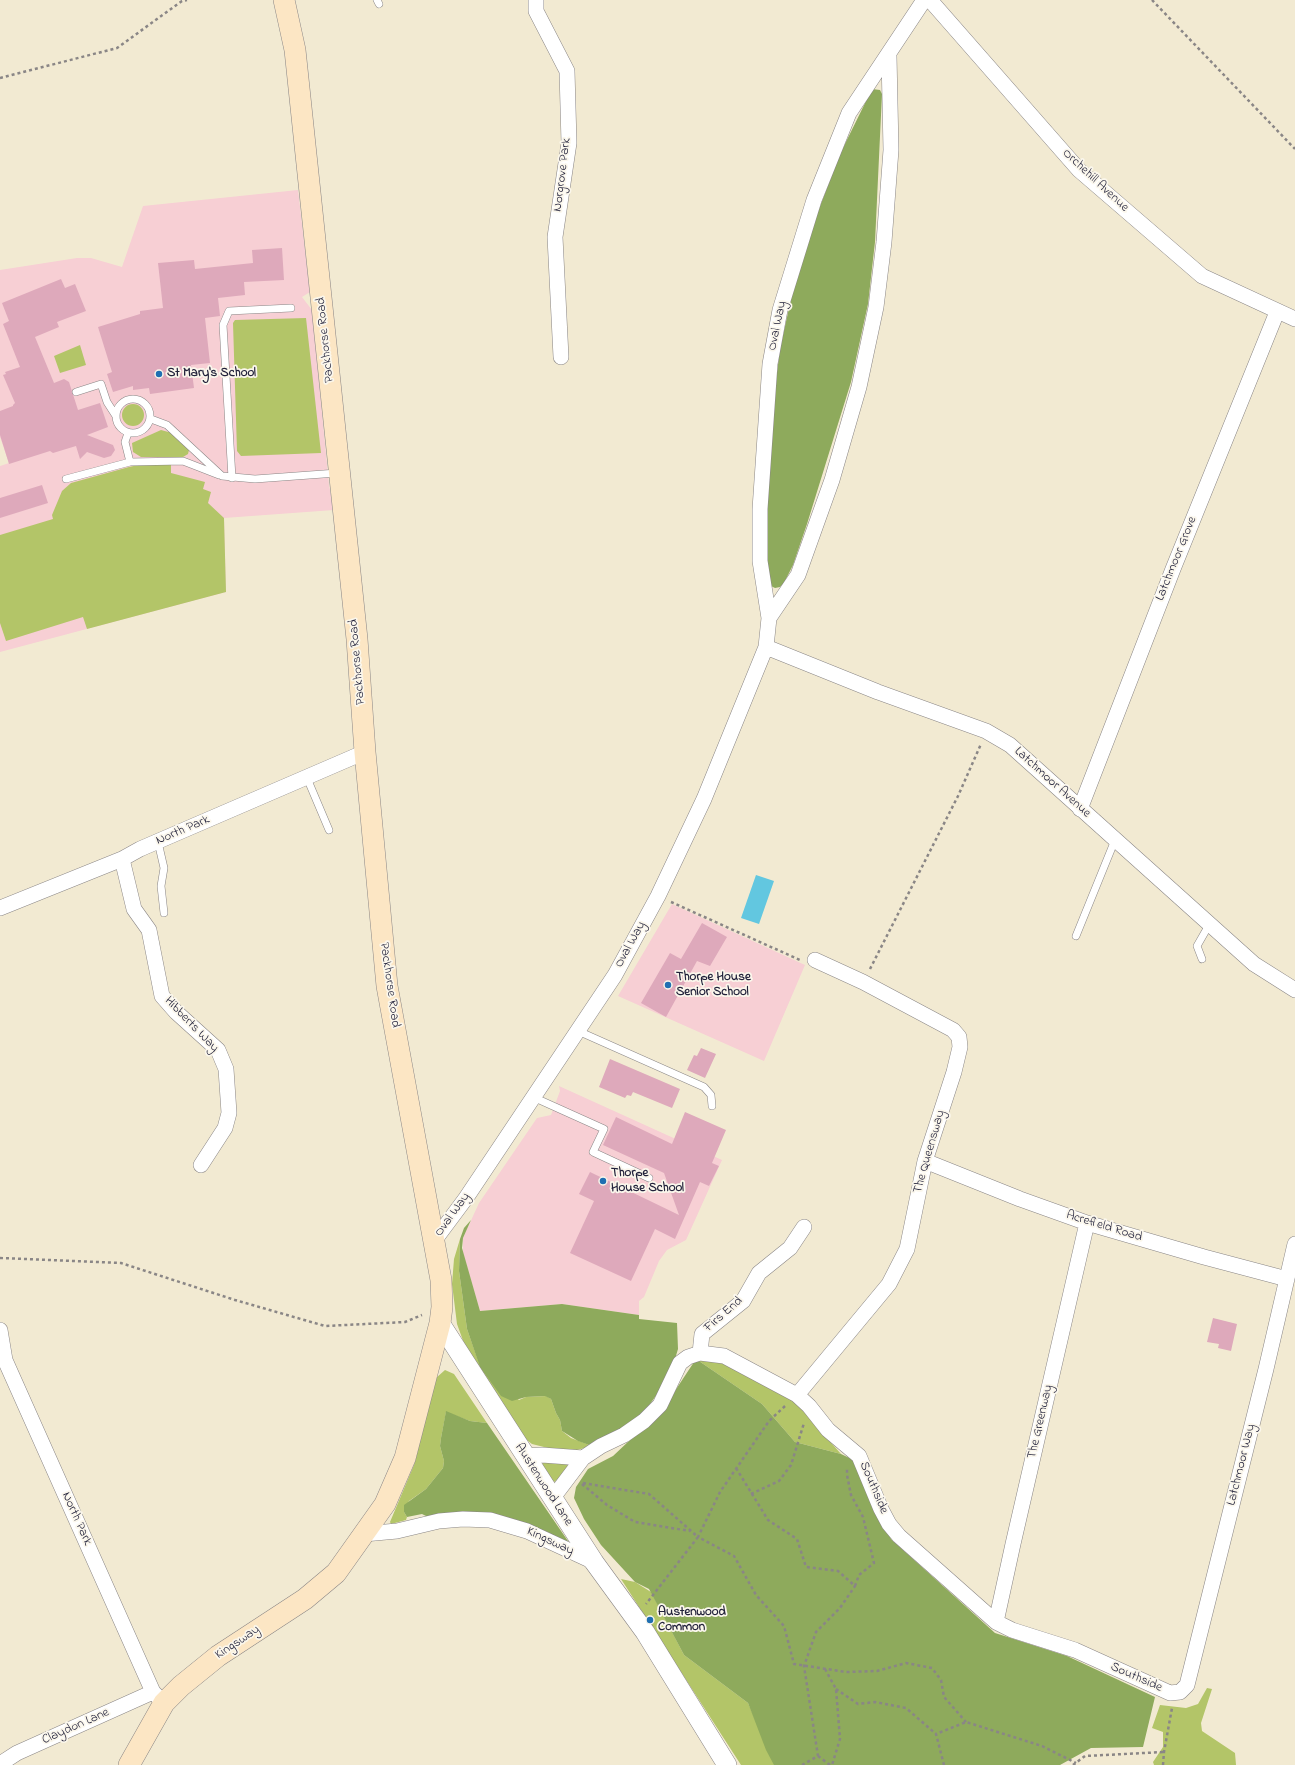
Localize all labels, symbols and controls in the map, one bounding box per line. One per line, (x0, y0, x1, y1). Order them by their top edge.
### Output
street label: Norgrove Park (551, 137, 575, 213)
street label: Orchehill Avenue (1058, 146, 1132, 216)
street label: Packhorse Road (314, 296, 338, 384)
street label: Oval Way (765, 300, 791, 352)
place label: St Mary's School (167, 366, 256, 382)
marker: St Mary's School (154, 369, 164, 379)
street label: Latchmoor Grove (1153, 515, 1201, 603)
street label: Packhorse Road (346, 618, 370, 706)
street label: Latchmoor Avenue (1010, 744, 1094, 822)
street label: North Park (154, 813, 212, 849)
street label: Oval Way (612, 919, 650, 971)
street label: Packhorse Road (375, 941, 403, 1029)
place label: Thorpe House Senior School (676, 970, 751, 1001)
marker: Thorpe House Senior School (663, 980, 673, 990)
street label: Hibberts Way (161, 994, 221, 1056)
street label: The Queensway (911, 1109, 949, 1195)
place label: Thorpe House School (611, 1166, 684, 1197)
marker: Thorpe House School (598, 1176, 608, 1186)
street label: Oval Way (432, 1190, 474, 1240)
street label: Acrefield Road (1064, 1208, 1144, 1246)
street label: Firs End (701, 1294, 747, 1336)
street label: The Greenway (1025, 1383, 1057, 1461)
street label: Latchmoor Way (1224, 1423, 1260, 1507)
street label: Austenwood Lane (511, 1441, 575, 1529)
street label: Southside (855, 1460, 891, 1516)
street label: North Park (57, 1490, 95, 1548)
street label: Kingsway (524, 1524, 576, 1560)
place label: Austenwood Common (658, 1605, 726, 1636)
marker: Austenwood Common (645, 1615, 655, 1625)
street label: Kingsway (213, 1622, 263, 1664)
street label: Southside (1108, 1660, 1164, 1696)
street label: Claydon Lane (40, 1705, 112, 1749)

